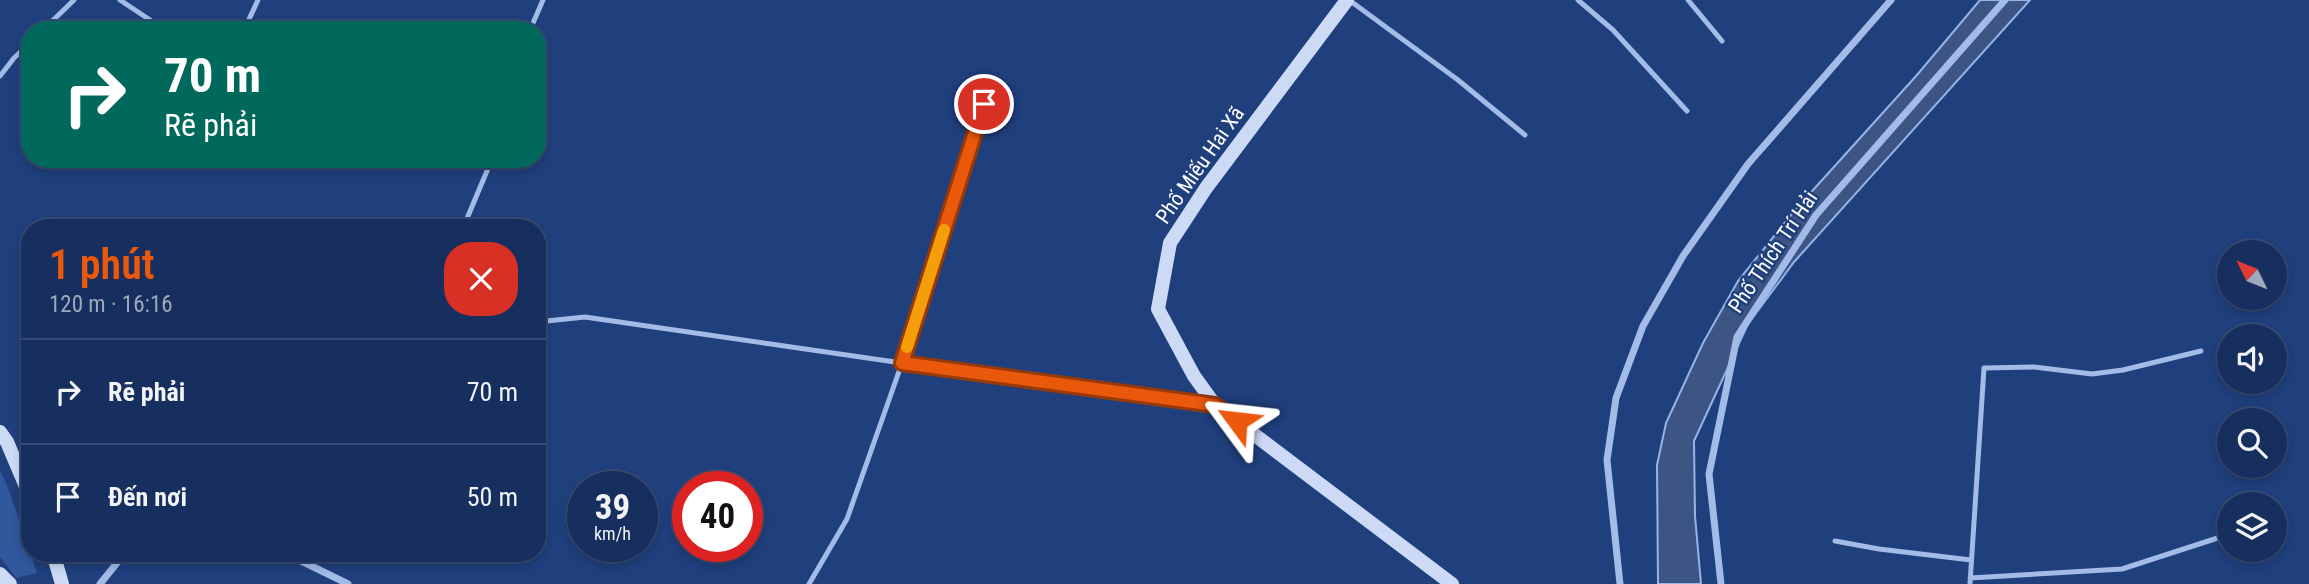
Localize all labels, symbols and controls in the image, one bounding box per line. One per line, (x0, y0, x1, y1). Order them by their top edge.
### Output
text: 70 m (164, 47, 261, 104)
icon: right (49, 49, 140, 140)
pin (954, 74, 1014, 134)
icon: arrive (965, 85, 1003, 123)
street label: Phố Miếu Hai Xã (1151, 102, 1249, 228)
text: Rẽ phải (164, 106, 257, 144)
street label: Phố Thích Trí Hải (1724, 187, 1822, 317)
text: 1 phút (49, 240, 155, 289)
north arrow (2217, 240, 2287, 310)
map controls (2217, 240, 2287, 562)
button: close (444, 242, 518, 316)
text: 120 m · 16:16 (49, 291, 173, 318)
button: sound (2217, 324, 2287, 394)
icon: right (49, 373, 87, 411)
text: Rẽ phải (108, 377, 185, 407)
text: 70 m (467, 377, 518, 407)
position arrow (1200, 384, 1274, 458)
button: search (2217, 408, 2287, 478)
speed limit sign: 40 (672, 471, 763, 562)
icon: arrive (49, 478, 87, 516)
text: Đến nơi (108, 482, 187, 512)
text: 50 m (467, 482, 518, 512)
text: 39 (595, 487, 630, 528)
button: layers (2217, 492, 2287, 562)
text: km/h (594, 523, 631, 544)

